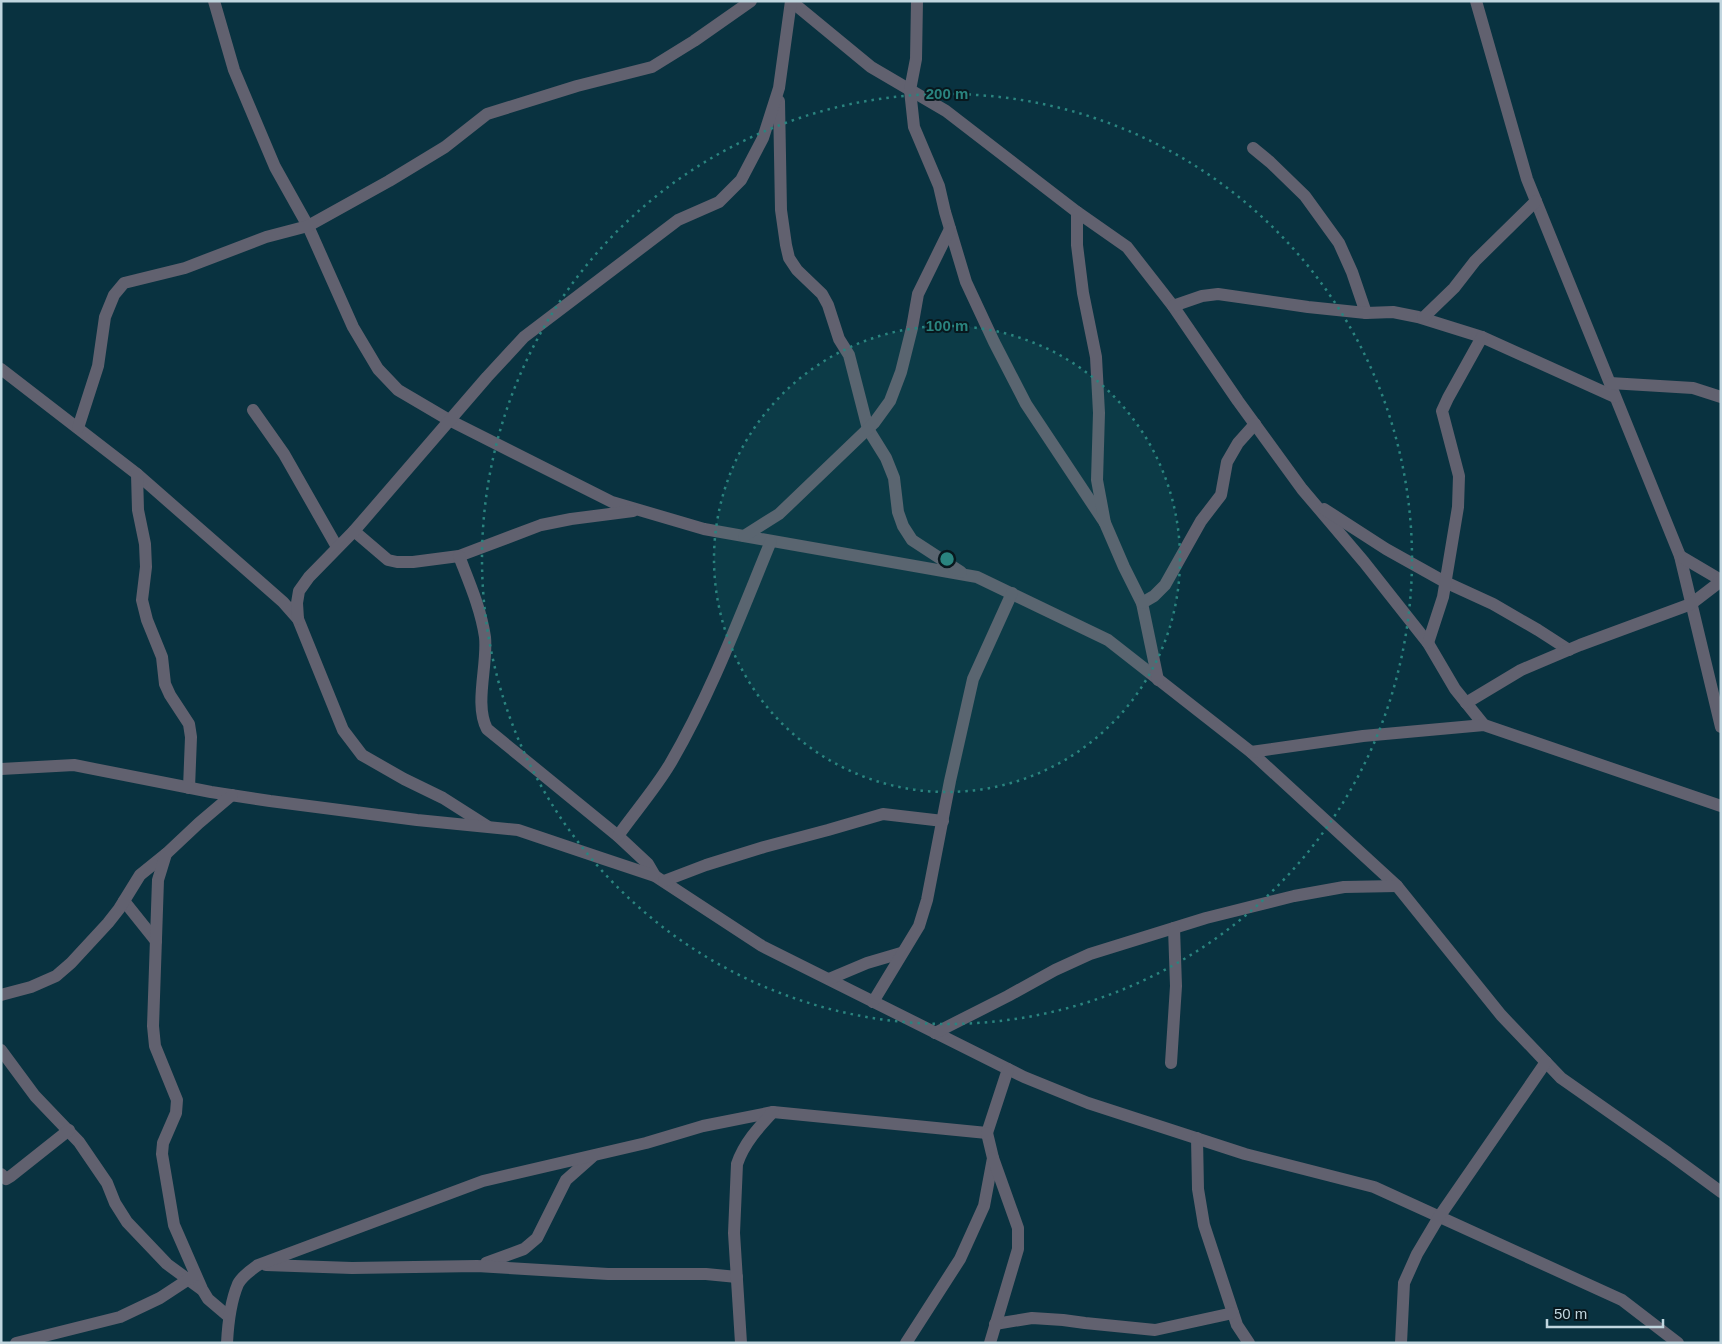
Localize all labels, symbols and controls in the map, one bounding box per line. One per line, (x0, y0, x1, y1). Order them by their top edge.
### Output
text: 200 m (926, 85, 968, 102)
text: 100 m (926, 317, 968, 334)
centre of rings (938, 550, 956, 568)
scale bar (1547, 1296, 1663, 1328)
text: 50 m (1554, 1305, 1587, 1322)

